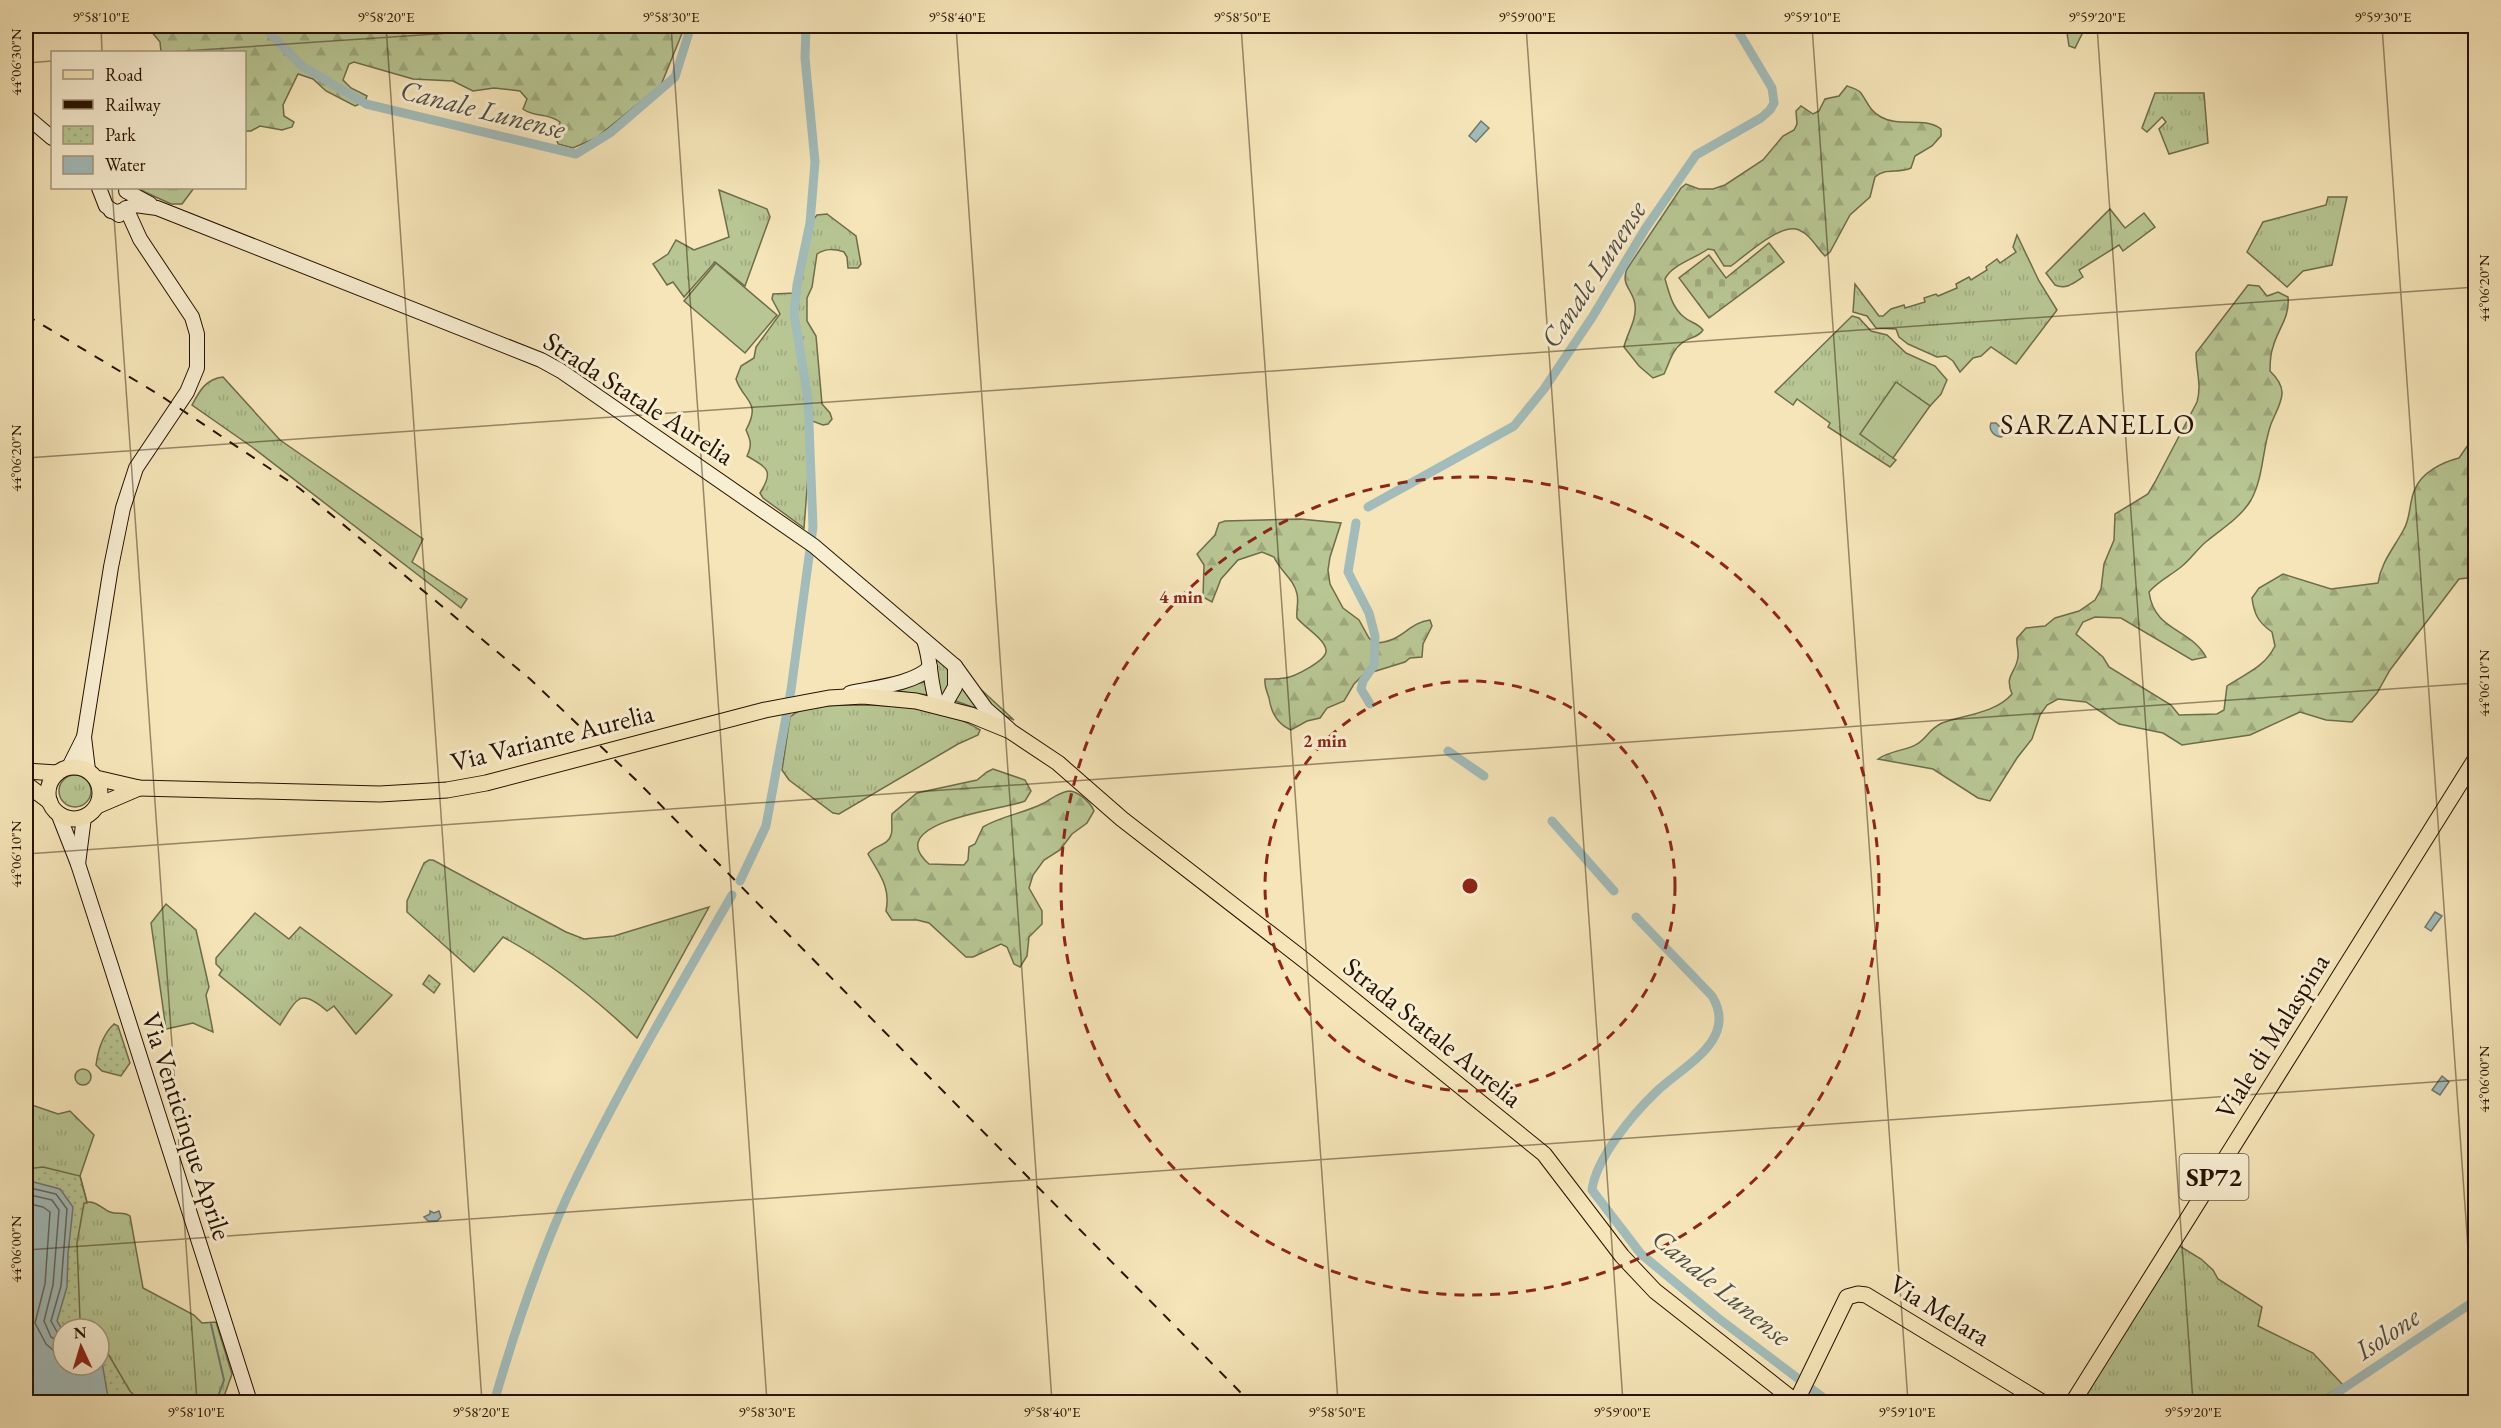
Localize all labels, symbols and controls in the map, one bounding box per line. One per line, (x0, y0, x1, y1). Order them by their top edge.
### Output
text: 9°58'10"E (73, 7, 130, 26)
text: 9°58'20"E (358, 7, 415, 26)
text: 9°58'30"E (643, 7, 700, 26)
text: 9°58'40"E (929, 7, 986, 26)
text: 9°58'50"E (1214, 7, 1271, 26)
text: 9°59'00"E (1499, 7, 1556, 26)
text: 9°59'10"E (1784, 7, 1841, 26)
text: 9°59'20"E (2069, 7, 2126, 26)
text: 9°59'30"E (2355, 7, 2412, 26)
text: 44°06'30"N (6, 28, 25, 96)
legend (51, 51, 246, 189)
text: Road (105, 63, 144, 86)
water label: Canale Lunense (397, 71, 570, 147)
text: Railway (105, 93, 161, 116)
text: Park (105, 123, 136, 146)
text: Water (105, 153, 146, 176)
water label: Canale Lunense (1532, 193, 1654, 354)
text: 44°06'20"N (2474, 254, 2493, 322)
street label: Strada Statale Aurelia (537, 323, 741, 473)
district label: SARZANELLO (2000, 406, 2196, 442)
text: 44°06'20"N (6, 424, 25, 492)
text: 4 min (1159, 585, 1203, 608)
text: 44°06'10"N (2474, 649, 2493, 717)
street label: Via Variante Aurelia (447, 695, 657, 779)
text: 2 min (1303, 729, 1347, 752)
text: 44°06'10"N (6, 820, 25, 888)
centre of rings (1460, 876, 1480, 896)
street label: Viale di Malaspina (2207, 946, 2337, 1126)
street label: Strada Statale Aurelia (1336, 949, 1530, 1115)
street label: Via Venticinque Aprile (134, 1008, 240, 1244)
text: 44°06'00"N (2474, 1045, 2493, 1113)
road number: SP72 (2180, 1154, 2248, 1200)
text: 44°06'00"N (6, 1215, 25, 1283)
water label: Canale Lunense (1645, 1220, 1799, 1354)
street label: Via Melara (1883, 1266, 1997, 1354)
water label: Isolone (2347, 1298, 2427, 1368)
north arrow (51, 1317, 111, 1377)
text: N (73, 1322, 87, 1343)
text: 9°58'10"E (168, 1402, 225, 1421)
text: 9°58'20"E (453, 1402, 510, 1421)
text: 9°58'30"E (739, 1402, 796, 1421)
text: 9°58'40"E (1024, 1402, 1081, 1421)
text: 9°58'50"E (1309, 1402, 1366, 1421)
text: 9°59'00"E (1594, 1402, 1651, 1421)
text: 9°59'10"E (1879, 1402, 1936, 1421)
text: 9°59'20"E (2165, 1402, 2222, 1421)

